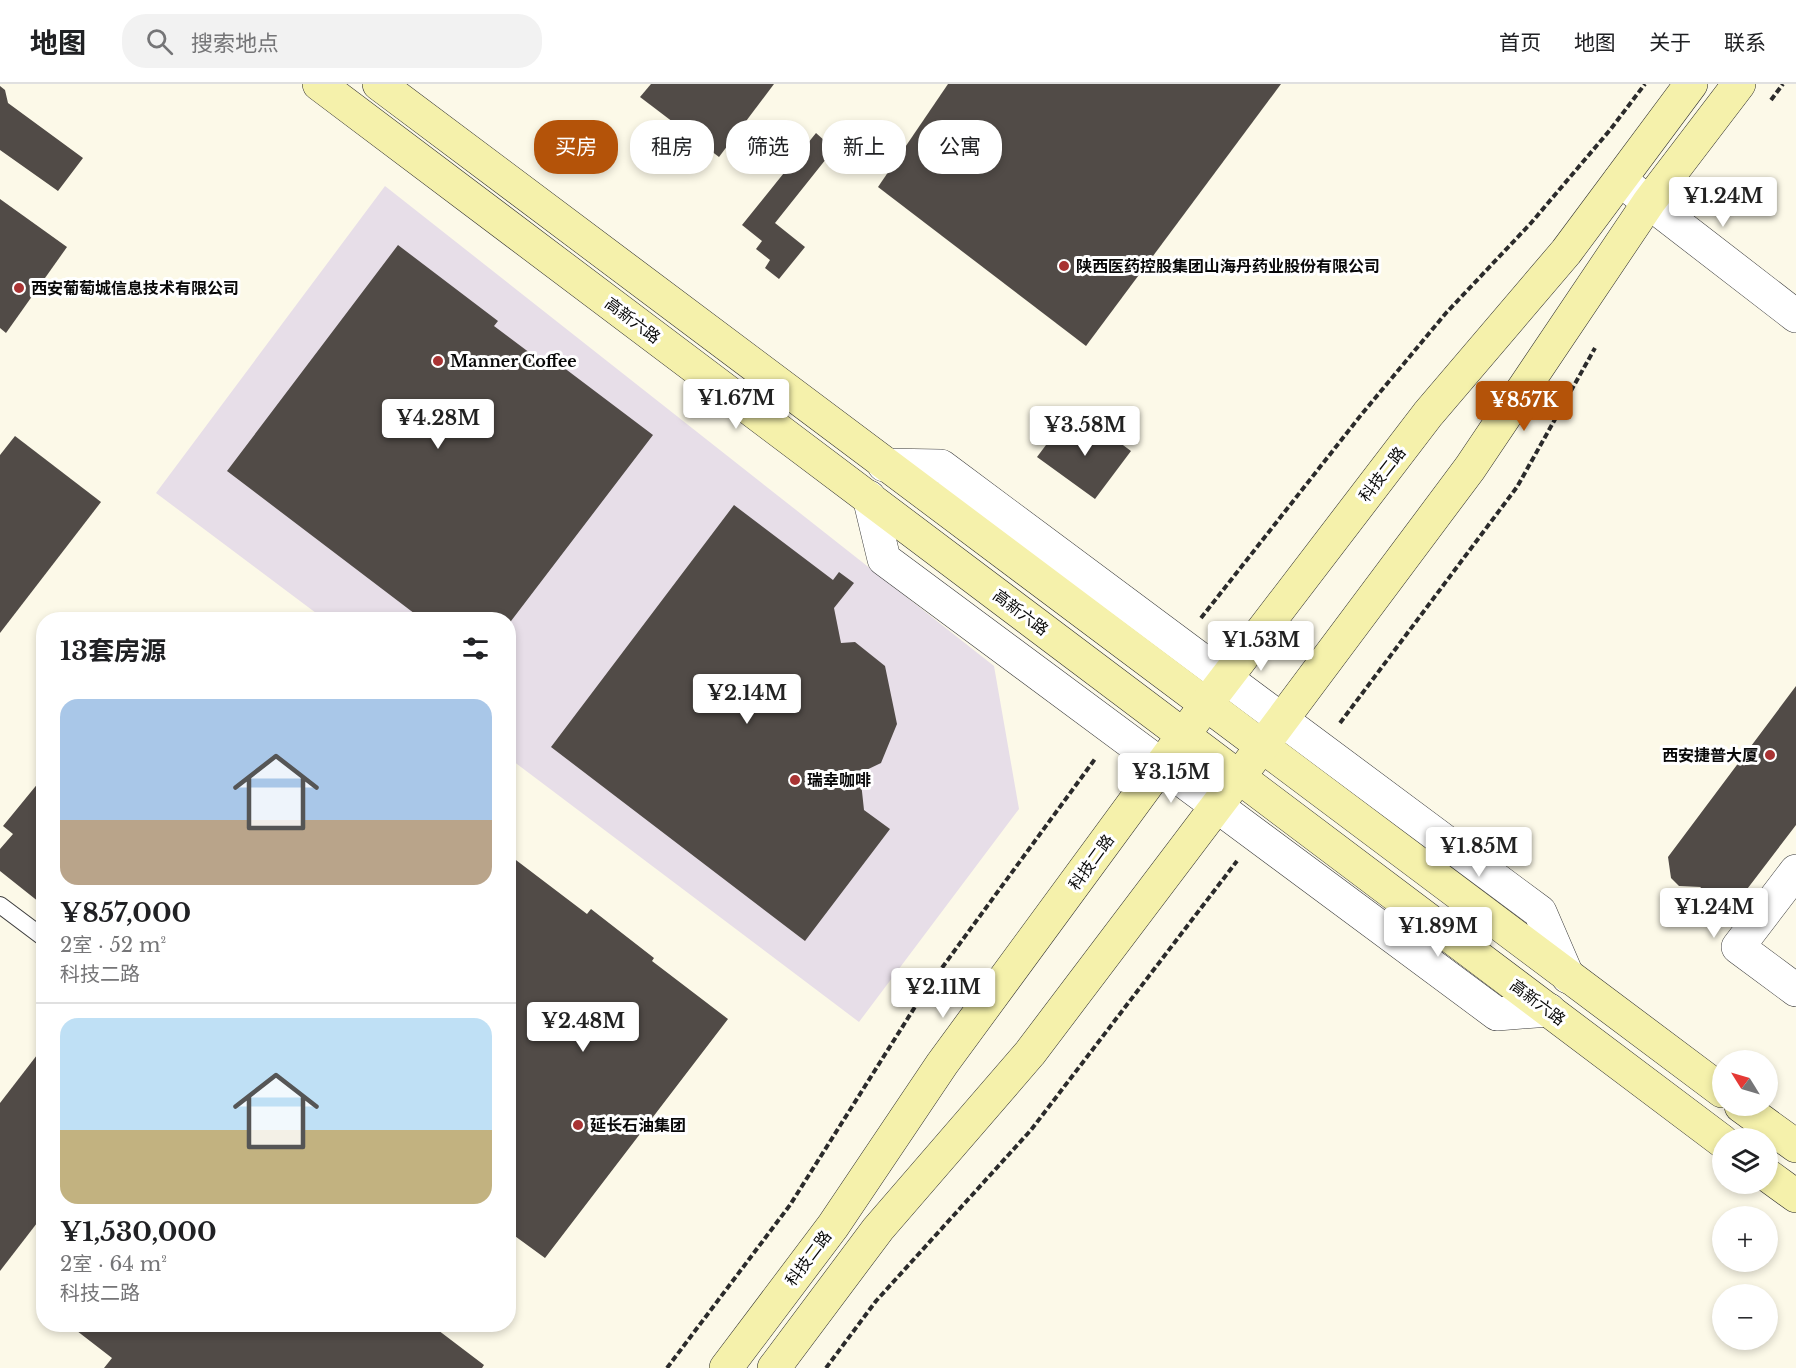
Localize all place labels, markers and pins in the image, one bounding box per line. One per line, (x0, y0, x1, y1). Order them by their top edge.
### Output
pin: ¥1.24M (1674, 177, 1772, 228)
place label: 陕西医药控股集团山海丹药业股份有限公司 (1076, 256, 1380, 276)
marker: 陕西医药控股集团山海丹药业股份有限公司 (1057, 259, 1071, 273)
place label: 西安葡萄城信息技术有限公司 (31, 278, 239, 298)
marker: 西安葡萄城信息技术有限公司 (12, 281, 26, 295)
place label: Manner Coffee (450, 351, 577, 371)
marker: Manner Coffee (431, 354, 445, 368)
pin: ¥1.67M (687, 379, 785, 430)
pin: ¥857K (1482, 381, 1566, 432)
pin: ¥4.28M (389, 399, 487, 450)
pin: ¥3.58M (1036, 406, 1134, 457)
pin: ¥1.53M (1212, 621, 1310, 672)
pin: ¥2.14M (698, 674, 796, 725)
place label: 西安捷普大厦 (1662, 745, 1758, 765)
marker: 西安捷普大厦 (1763, 748, 1777, 762)
pin: ¥3.15M (1122, 753, 1220, 804)
place label: 瑞幸咖啡 (807, 770, 871, 790)
marker: 瑞幸咖啡 (788, 773, 802, 787)
pin: ¥1.85M (1430, 827, 1528, 878)
pin: ¥1.24M (1665, 888, 1763, 939)
pin: ¥1.89M (1389, 907, 1487, 958)
pin: ¥2.11M (894, 968, 992, 1019)
pin: ¥2.48M (534, 1002, 632, 1053)
place label: 延长石油集团 (590, 1115, 686, 1135)
marker: 延长石油集团 (571, 1118, 585, 1132)

